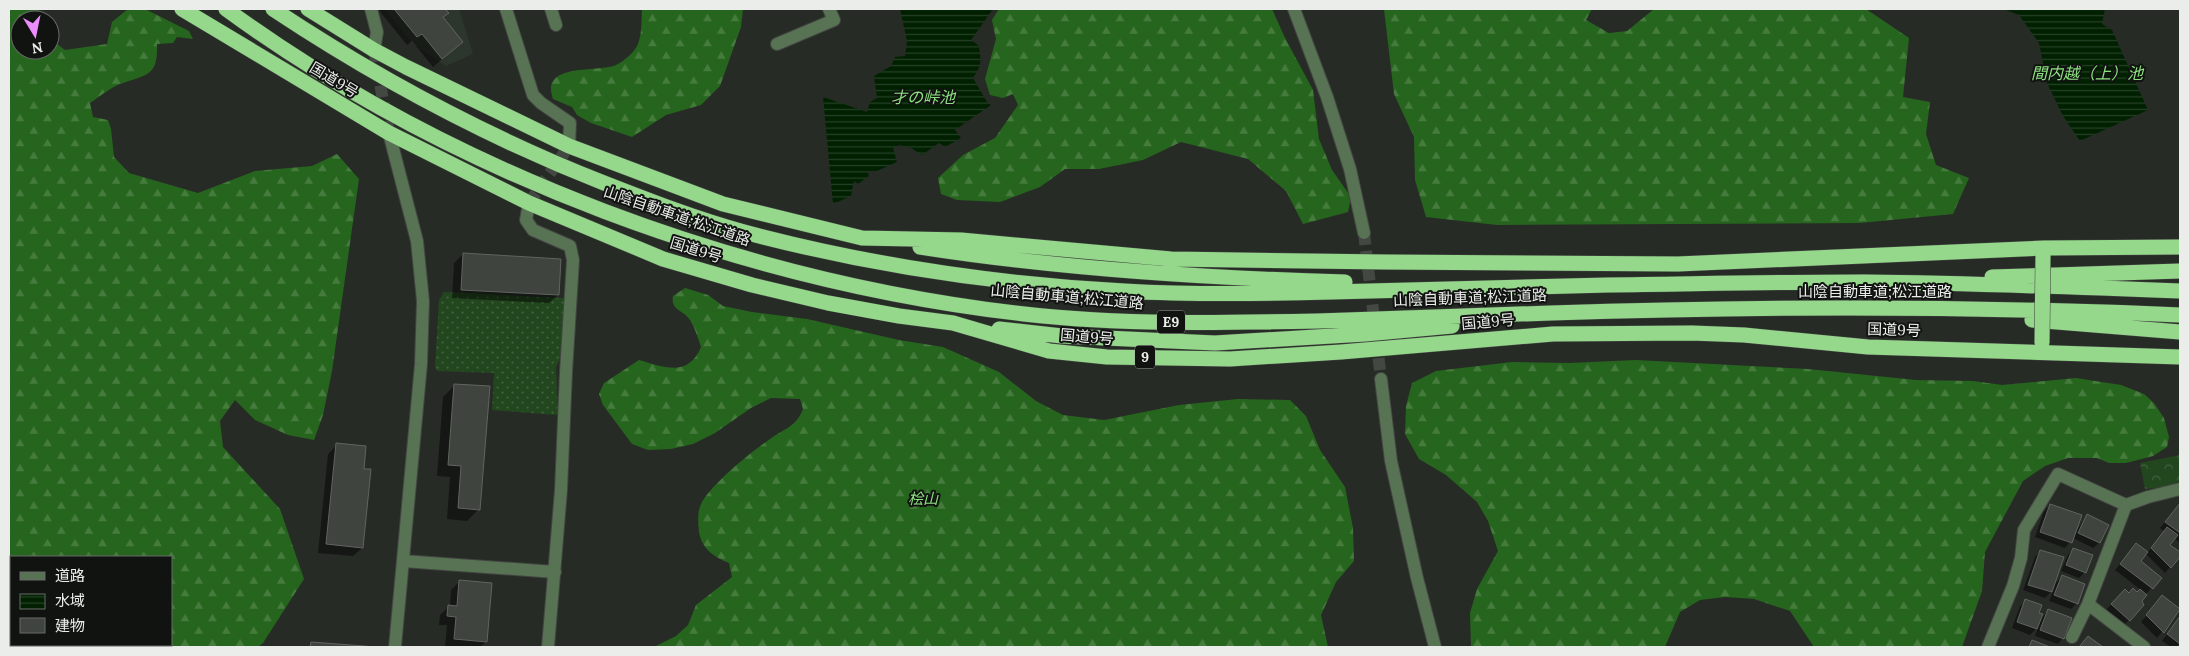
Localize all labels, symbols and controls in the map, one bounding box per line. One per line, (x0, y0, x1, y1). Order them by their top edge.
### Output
north arrow (10, 10, 60, 60)
text: N (30, 38, 44, 58)
street label: 国道9号 (306, 58, 362, 102)
water label: 間内越（上）池 (2031, 63, 2145, 83)
water label: 才の峠池 (891, 87, 957, 107)
street label: 山陰自動車道;松江道路 (601, 181, 753, 250)
street label: 国道9号 (668, 233, 725, 266)
street label: 山陰自動車道;松江道路 (990, 280, 1145, 313)
street label: 山陰自動車道;松江道路 (1798, 282, 1952, 301)
street label: 山陰自動車道;松江道路 (1393, 285, 1547, 310)
street label: 国道9号 (1460, 310, 1516, 333)
road number: E9 (1157, 311, 1185, 334)
street label: 国道9号 (1867, 319, 1921, 340)
street label: 国道9号 (1059, 325, 1115, 348)
road number: 9 (1135, 346, 1155, 368)
park label: 桧山 (908, 489, 939, 508)
legend (10, 556, 172, 646)
text: 道路 (55, 566, 85, 585)
text: 水域 (55, 591, 85, 610)
text: 建物 (55, 616, 85, 635)

